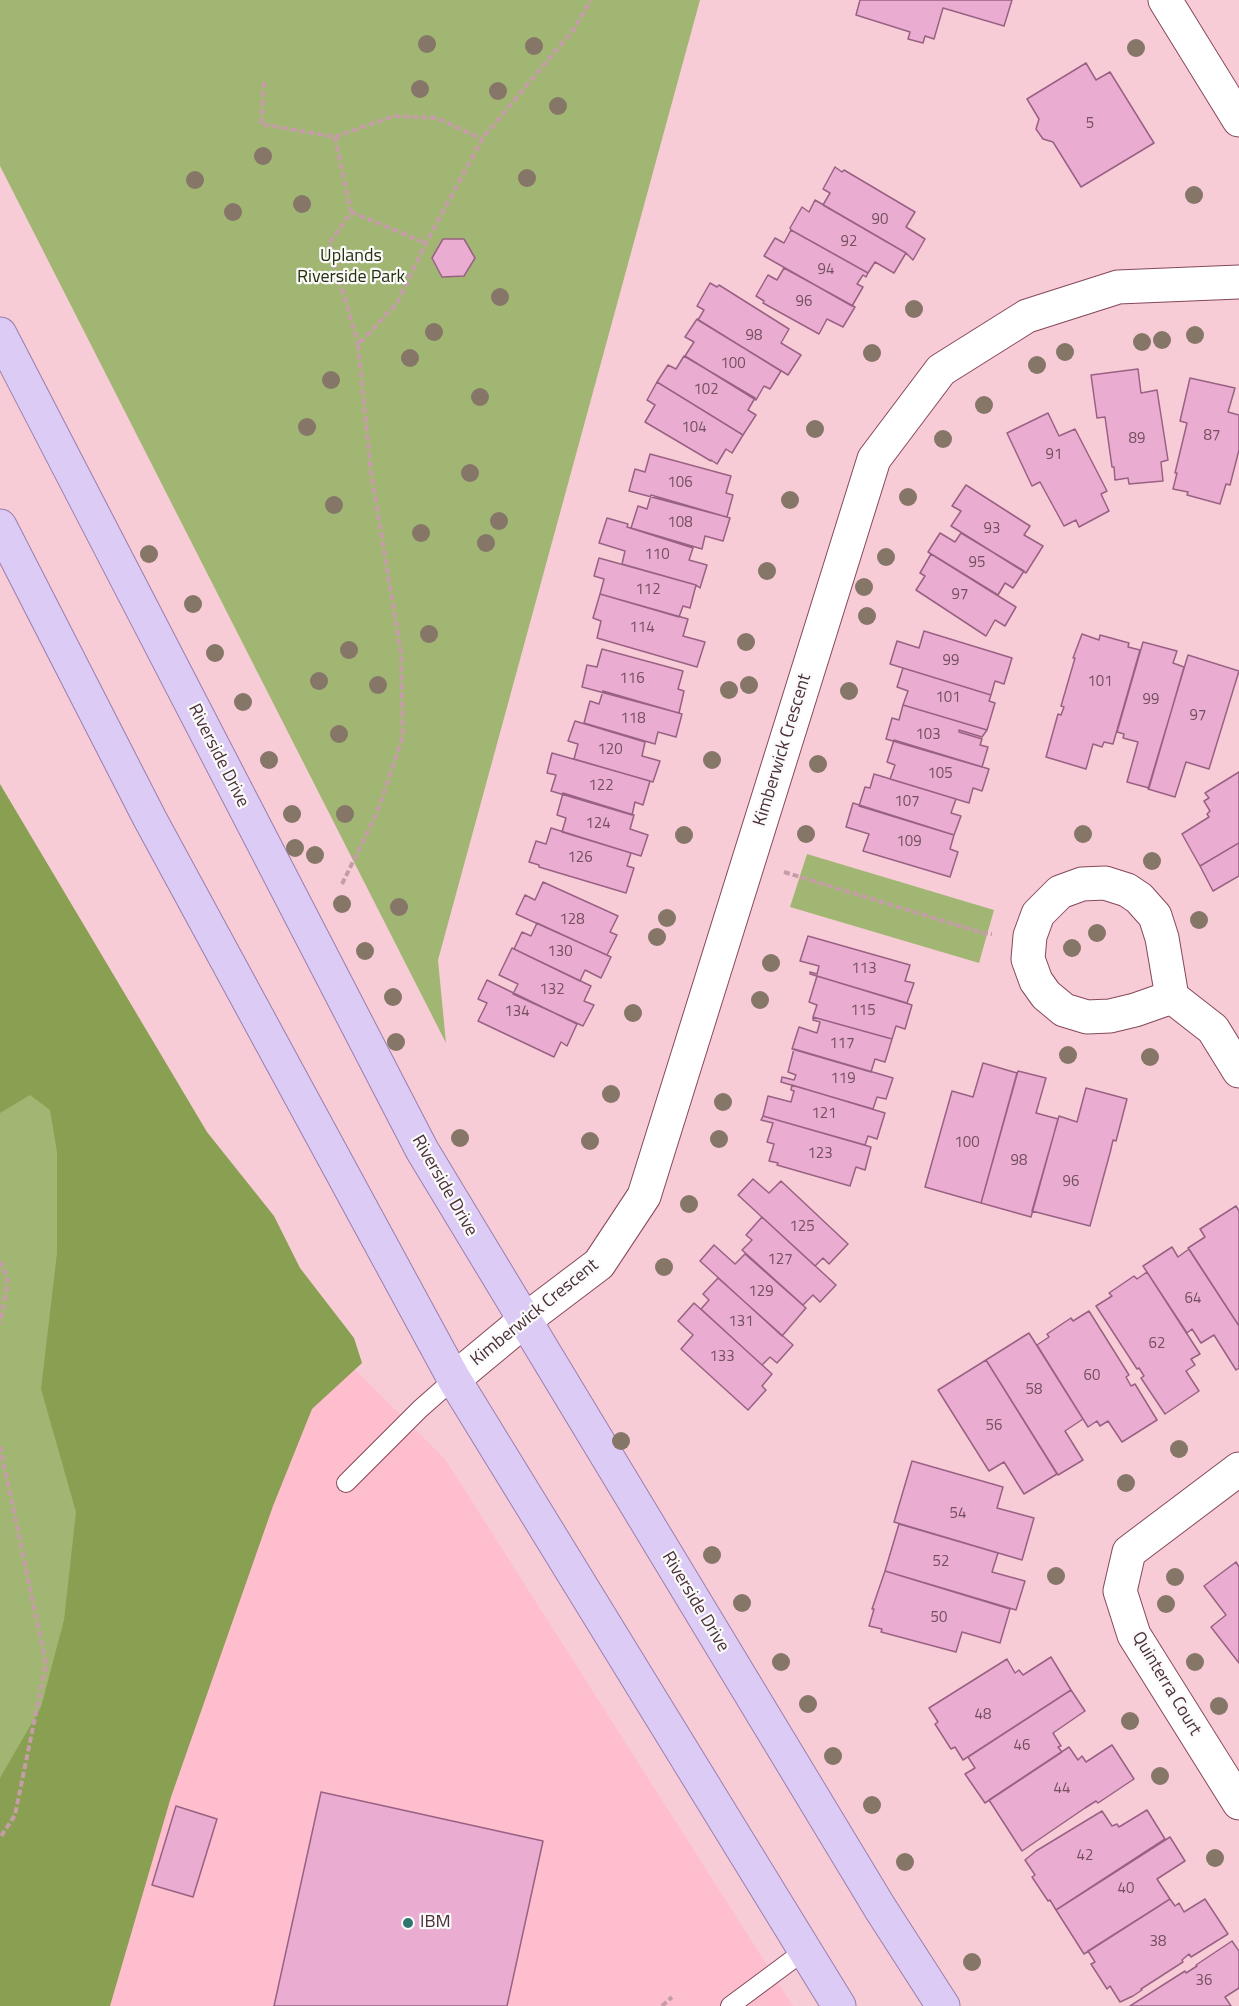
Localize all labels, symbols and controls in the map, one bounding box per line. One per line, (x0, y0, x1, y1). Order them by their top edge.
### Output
house number: 5 (1086, 115, 1094, 133)
house number: 90 (872, 211, 888, 229)
house number: 92 (841, 233, 857, 251)
park label: Uplands Riverside Park (297, 246, 405, 288)
house number: 94 (818, 261, 834, 279)
house number: 96 (796, 293, 812, 311)
house number: 98 (746, 327, 762, 345)
house number: 100 (720, 355, 746, 373)
house number: 102 (693, 381, 719, 399)
house number: 104 (681, 419, 707, 437)
house number: 87 (1204, 427, 1220, 445)
house number: 89 (1129, 430, 1145, 448)
house number: 91 (1046, 446, 1062, 464)
house number: 106 (667, 474, 693, 492)
house number: 108 (667, 514, 693, 532)
house number: 93 (984, 520, 1000, 538)
house number: 110 (644, 546, 670, 564)
house number: 95 (969, 554, 985, 572)
house number: 112 (635, 581, 661, 599)
house number: 97 (952, 586, 968, 604)
house number: 114 (629, 619, 655, 637)
house number: 99 (943, 652, 959, 670)
house number: 116 (619, 670, 645, 688)
street label: Kimberwick Crescent (750, 671, 816, 829)
house number: 101 (1087, 673, 1113, 691)
house number: 101 (935, 689, 961, 707)
house number: 99 (1143, 691, 1159, 709)
street label: Riverside Drive (183, 701, 253, 811)
house number: 97 (1190, 707, 1206, 725)
house number: 118 (620, 710, 646, 728)
house number: 103 (915, 726, 941, 744)
house number: 120 (597, 741, 623, 759)
house number: 105 (927, 765, 953, 783)
house number: 122 (588, 777, 614, 795)
house number: 107 (894, 793, 920, 811)
house number: 124 (585, 815, 611, 833)
house number: 109 (896, 833, 922, 851)
house number: 126 (567, 849, 593, 867)
house number: 128 (559, 911, 585, 929)
house number: 130 (547, 943, 573, 961)
house number: 113 (851, 960, 877, 978)
house number: 132 (539, 981, 565, 999)
house number: 115 (850, 1002, 876, 1020)
house number: 134 (504, 1003, 530, 1021)
house number: 117 (829, 1035, 855, 1053)
house number: 119 (830, 1070, 856, 1088)
house number: 121 (811, 1105, 837, 1123)
street label: Riverside Drive (406, 1132, 482, 1240)
house number: 100 (954, 1134, 980, 1152)
house number: 123 (807, 1145, 833, 1163)
house number: 98 (1011, 1152, 1027, 1170)
house number: 96 (1063, 1173, 1079, 1191)
house number: 125 (789, 1218, 815, 1236)
house number: 127 (767, 1251, 793, 1269)
street label: Kimberwick Crescent (467, 1255, 603, 1371)
house number: 129 (748, 1283, 774, 1301)
house number: 64 (1185, 1290, 1201, 1308)
house number: 131 (728, 1313, 754, 1331)
house number: 62 (1149, 1335, 1165, 1353)
house number: 133 (709, 1348, 735, 1366)
house number: 60 (1084, 1367, 1100, 1385)
house number: 58 (1026, 1381, 1042, 1399)
house number: 56 (986, 1417, 1002, 1435)
house number: 54 (950, 1505, 966, 1523)
street label: Riverside Drive (657, 1548, 733, 1656)
house number: 52 (933, 1553, 949, 1571)
house number: 50 (931, 1609, 947, 1627)
street label: Quinterra Court (1127, 1628, 1205, 1740)
house number: 48 (975, 1706, 991, 1724)
house number: 46 (1014, 1737, 1030, 1755)
house number: 44 (1054, 1780, 1070, 1798)
house number: 42 (1077, 1847, 1093, 1865)
house number: 40 (1118, 1880, 1134, 1898)
place label: IBM (420, 1912, 451, 1934)
marker: IBM (401, 1916, 415, 1930)
house number: 38 (1150, 1933, 1166, 1951)
house number: 36 (1196, 1972, 1212, 1990)

